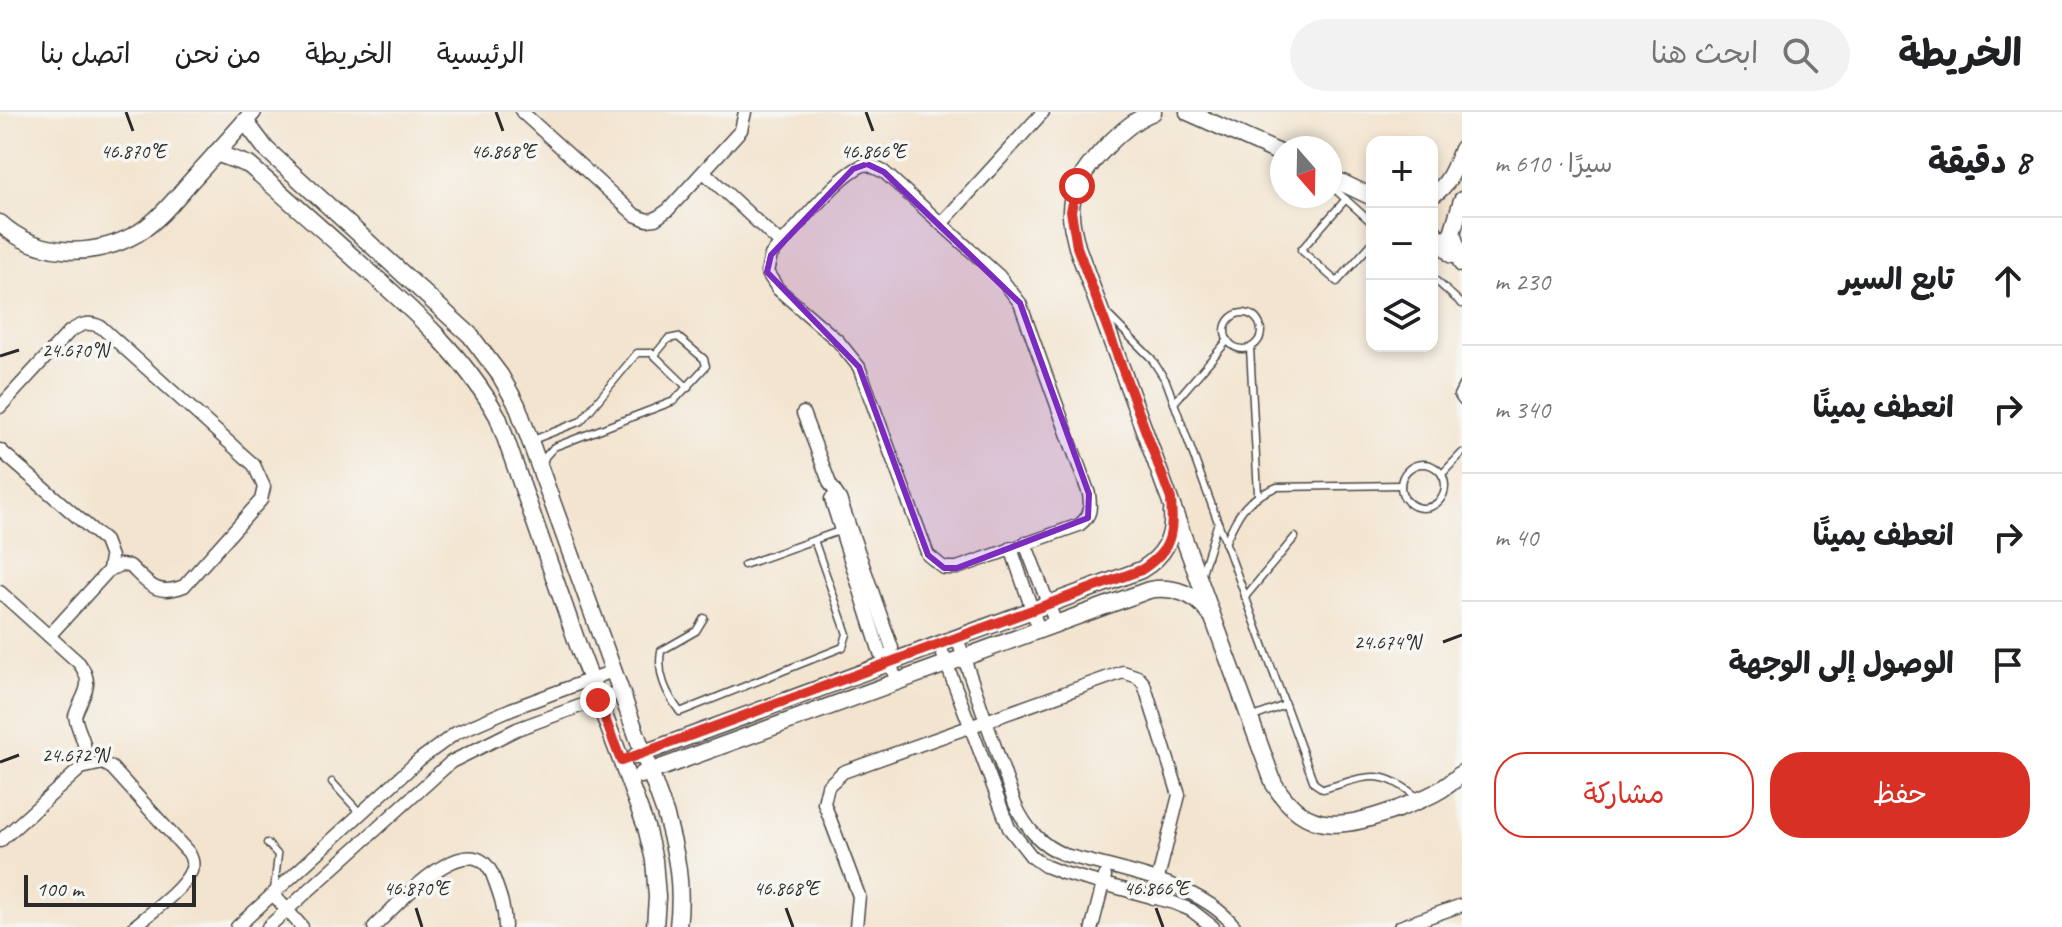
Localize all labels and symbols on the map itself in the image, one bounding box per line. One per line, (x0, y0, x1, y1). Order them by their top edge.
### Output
north arrow (1270, 136, 1342, 208)
text: 46.870°E (100, 139, 168, 164)
text: 46.868°E (470, 139, 538, 164)
text: 46.866°E (840, 139, 908, 164)
route start (1059, 168, 1095, 204)
text: 24.670°N (42, 338, 111, 363)
text: 24.674°N (1354, 630, 1423, 655)
route end (580, 682, 616, 718)
text: 24.672°N (42, 743, 111, 768)
scale bar (24, 871, 196, 907)
text: 46.870°E (383, 876, 451, 901)
text: 46.868°E (753, 876, 821, 901)
text: 46.866°E (1123, 876, 1191, 901)

